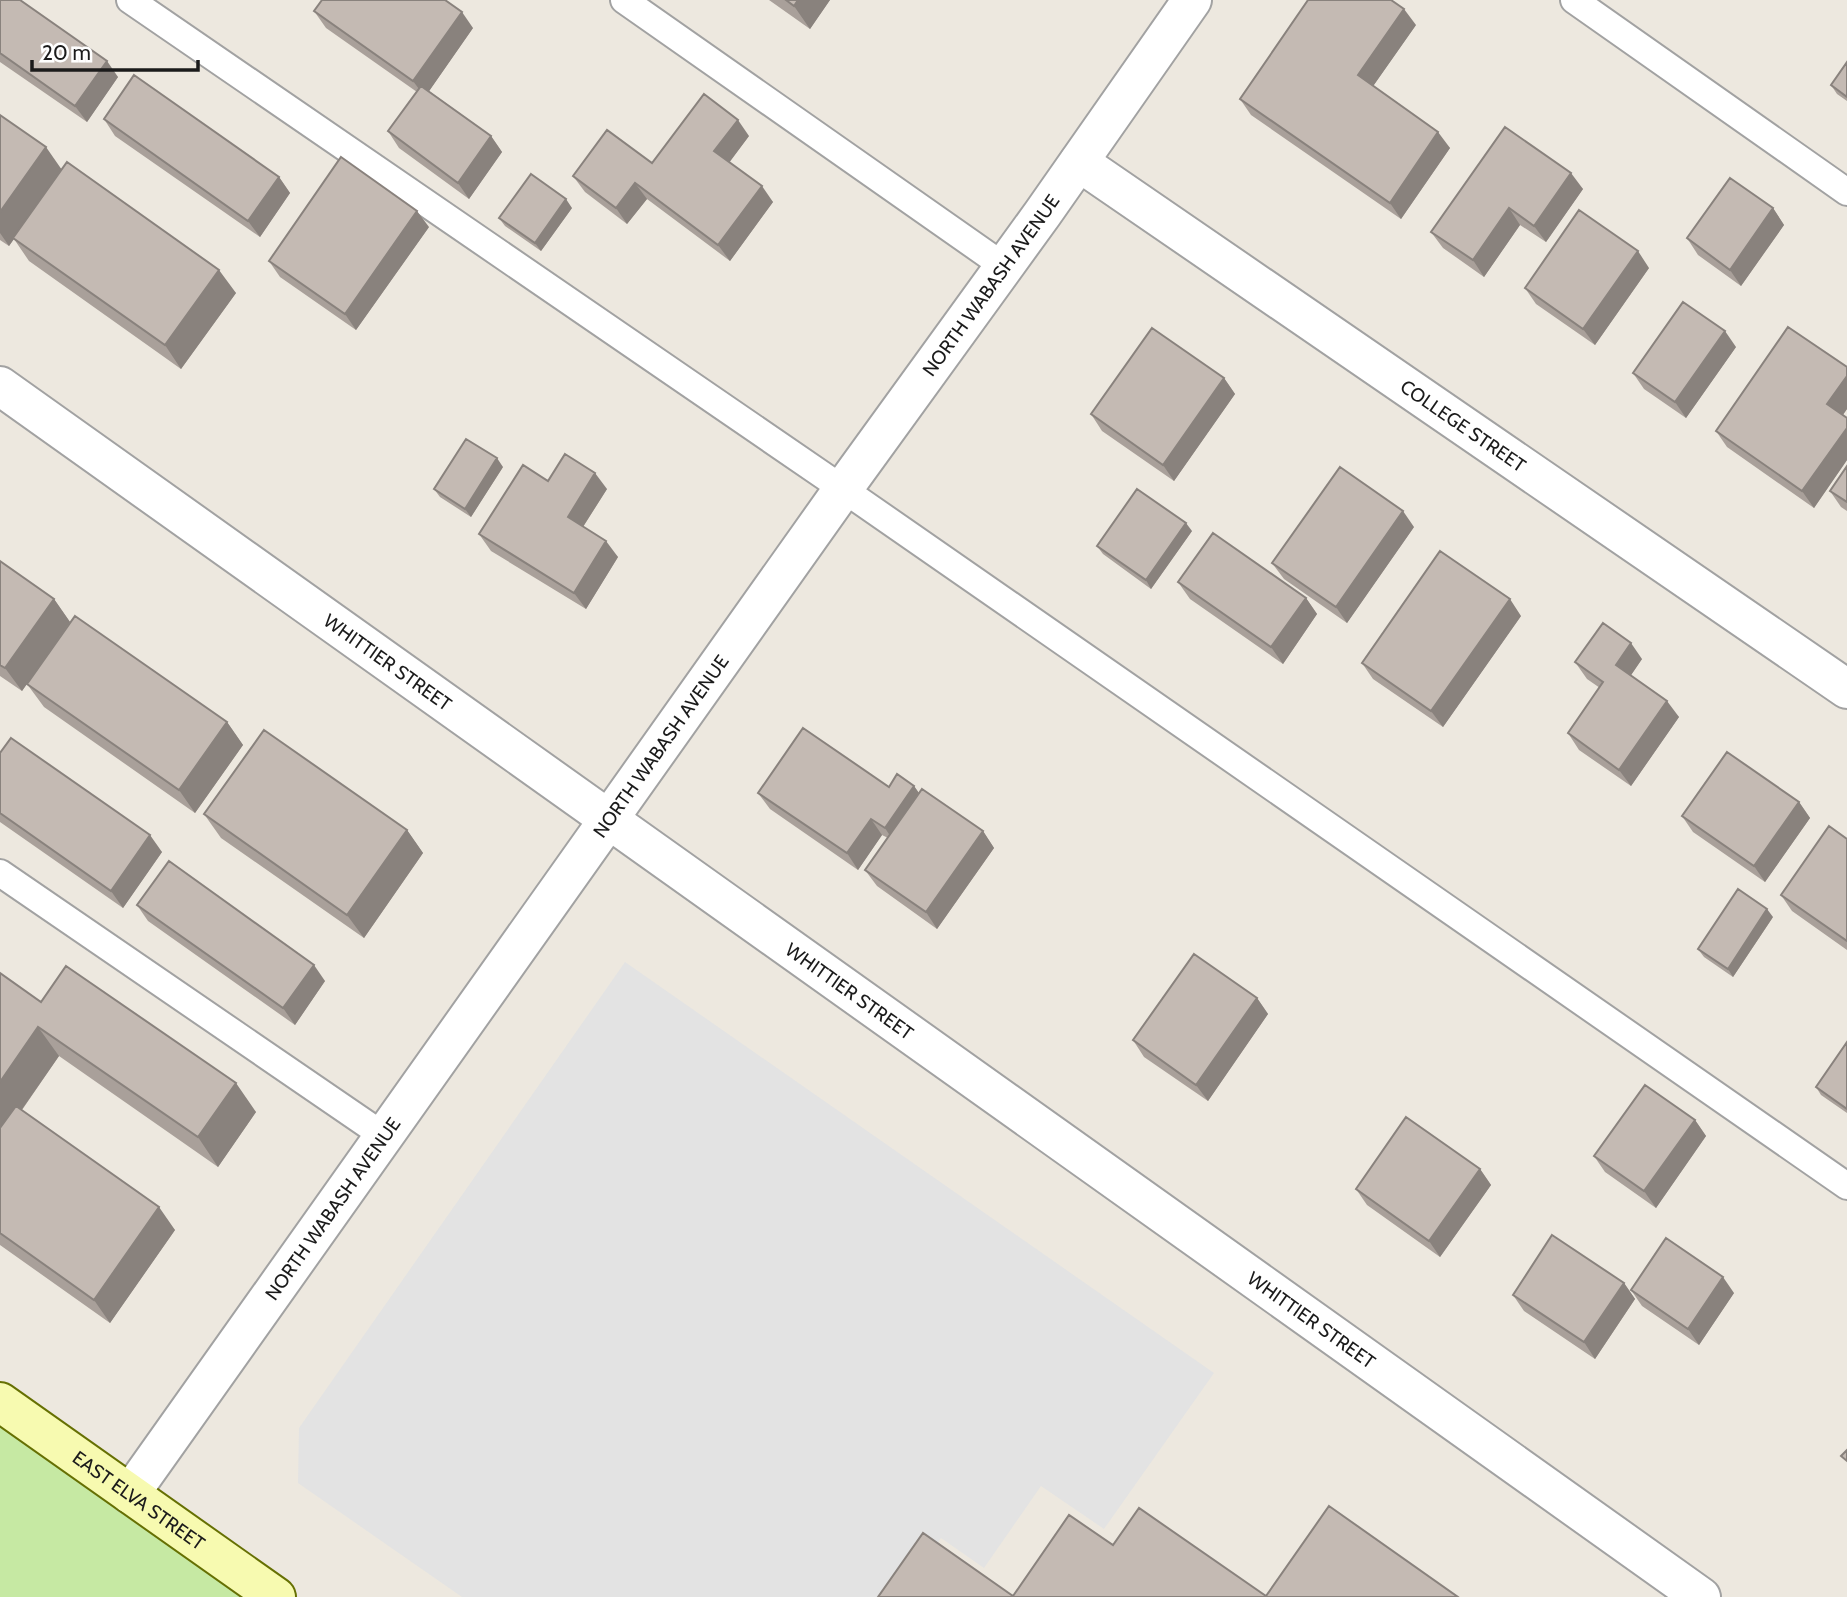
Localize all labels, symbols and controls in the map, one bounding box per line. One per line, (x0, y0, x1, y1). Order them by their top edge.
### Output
scale bar (32, 28, 198, 72)
text: 20 m (42, 40, 91, 65)
street label: NORTH WABASH AVENUE (917, 190, 1064, 380)
street label: COLLEGE STREET (1396, 375, 1530, 477)
street label: WHITTIER STREET (319, 609, 456, 715)
street label: NORTH WABASH AVENUE (588, 650, 733, 842)
street label: WHITTIER STREET (781, 938, 918, 1044)
street label: NORTH WABASH AVENUE (260, 1113, 405, 1304)
street label: WHITTIER STREET (1243, 1266, 1380, 1373)
street label: EAST ELVA STREET (68, 1446, 209, 1555)

